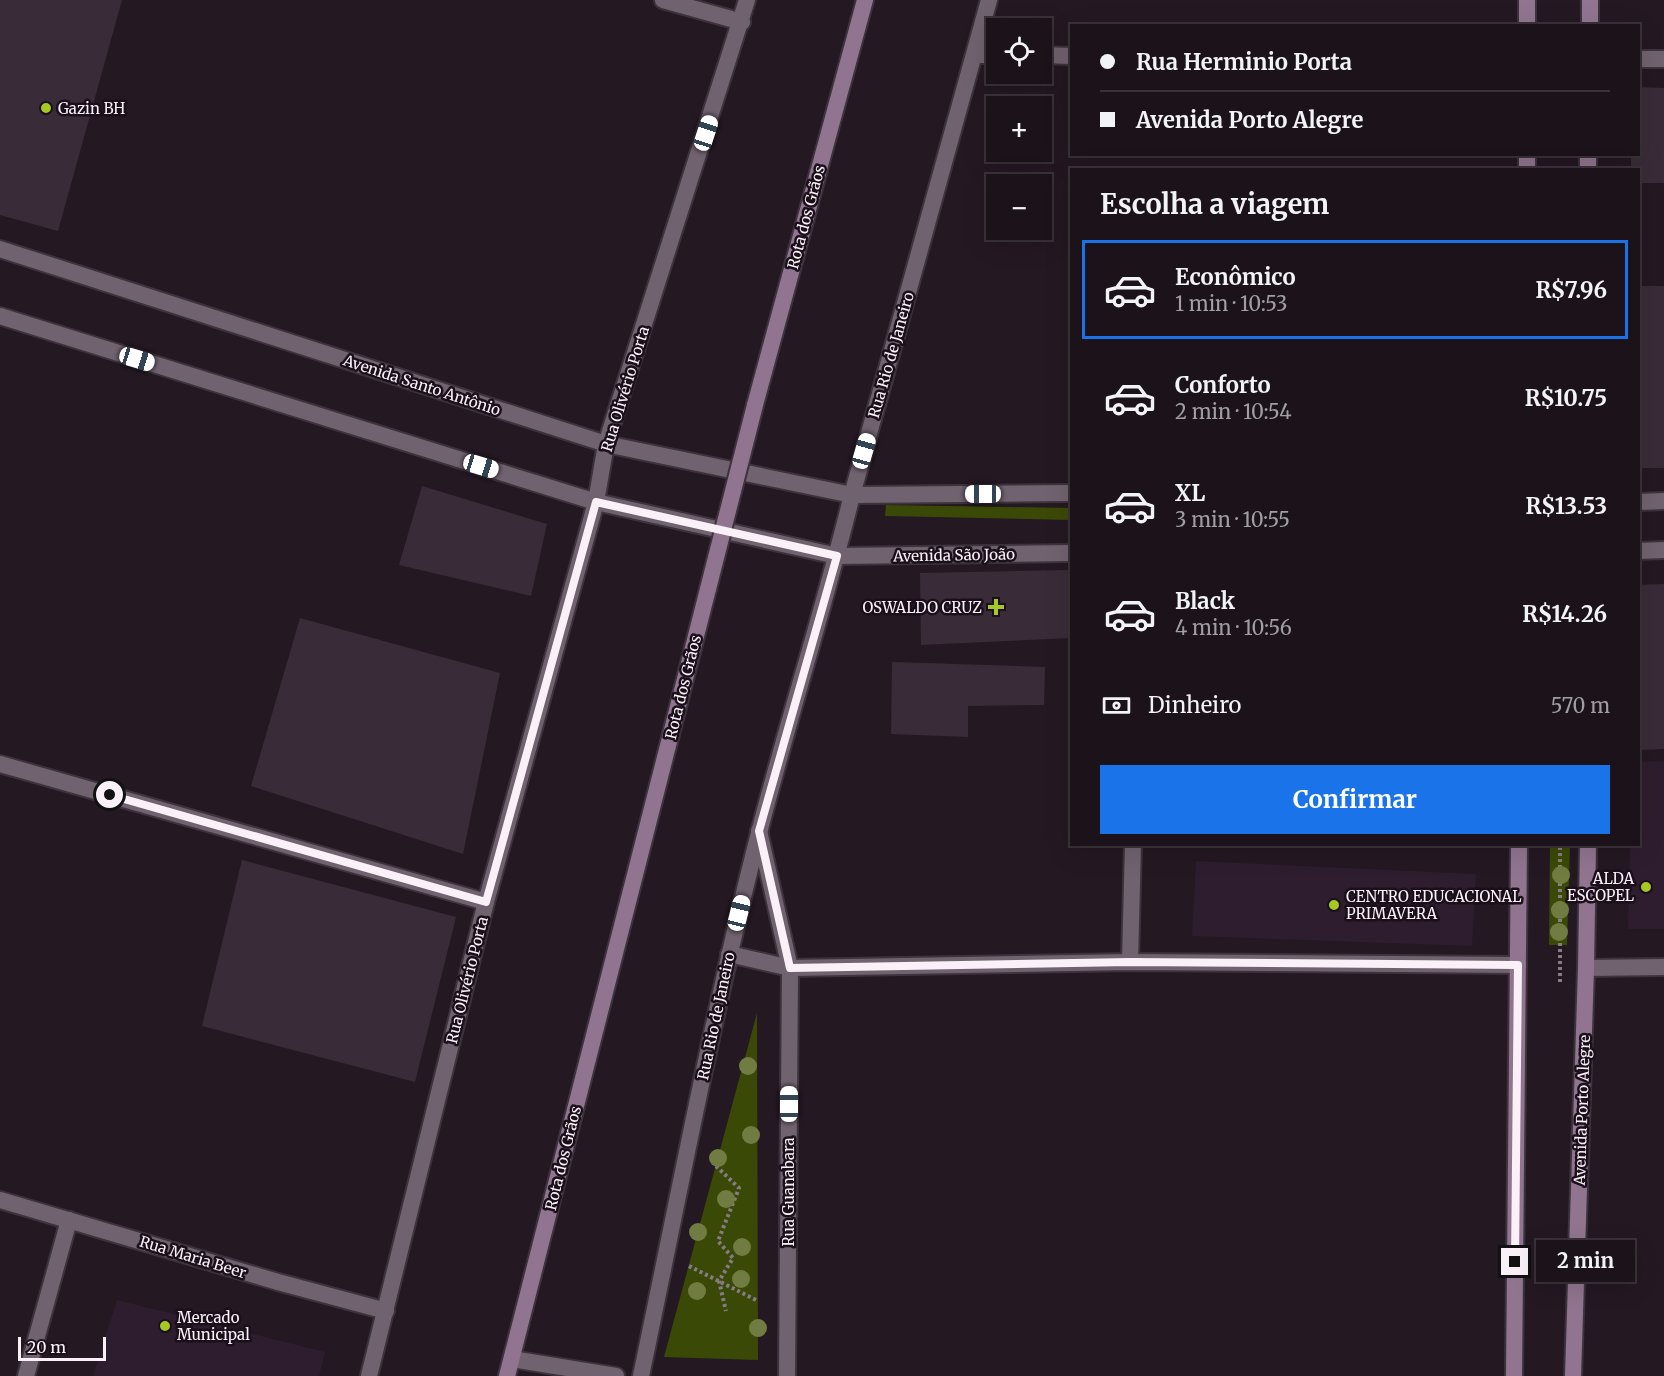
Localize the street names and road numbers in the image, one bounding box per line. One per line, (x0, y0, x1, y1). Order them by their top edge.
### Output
street label: Rota dos Grãos (783, 163, 829, 271)
street label: Rua Rio de Janeiro (864, 290, 918, 420)
street label: Rua Olivério Porta (597, 324, 653, 454)
street label: Avenida Santo Antônio (340, 350, 503, 419)
street label: Avenida São João (892, 544, 1015, 566)
street label: Rota dos Grãos (661, 633, 705, 741)
street label: Rua Olivério Porta (442, 915, 492, 1045)
street label: Rua Rio de Janeiro (693, 950, 739, 1082)
street label: Avenida Porto Alegre (1570, 1034, 1594, 1187)
street label: Rota dos Grãos (541, 1104, 585, 1212)
street label: Rua Guanabara (779, 1137, 798, 1247)
street label: Rua Maria Beer (137, 1232, 249, 1282)

